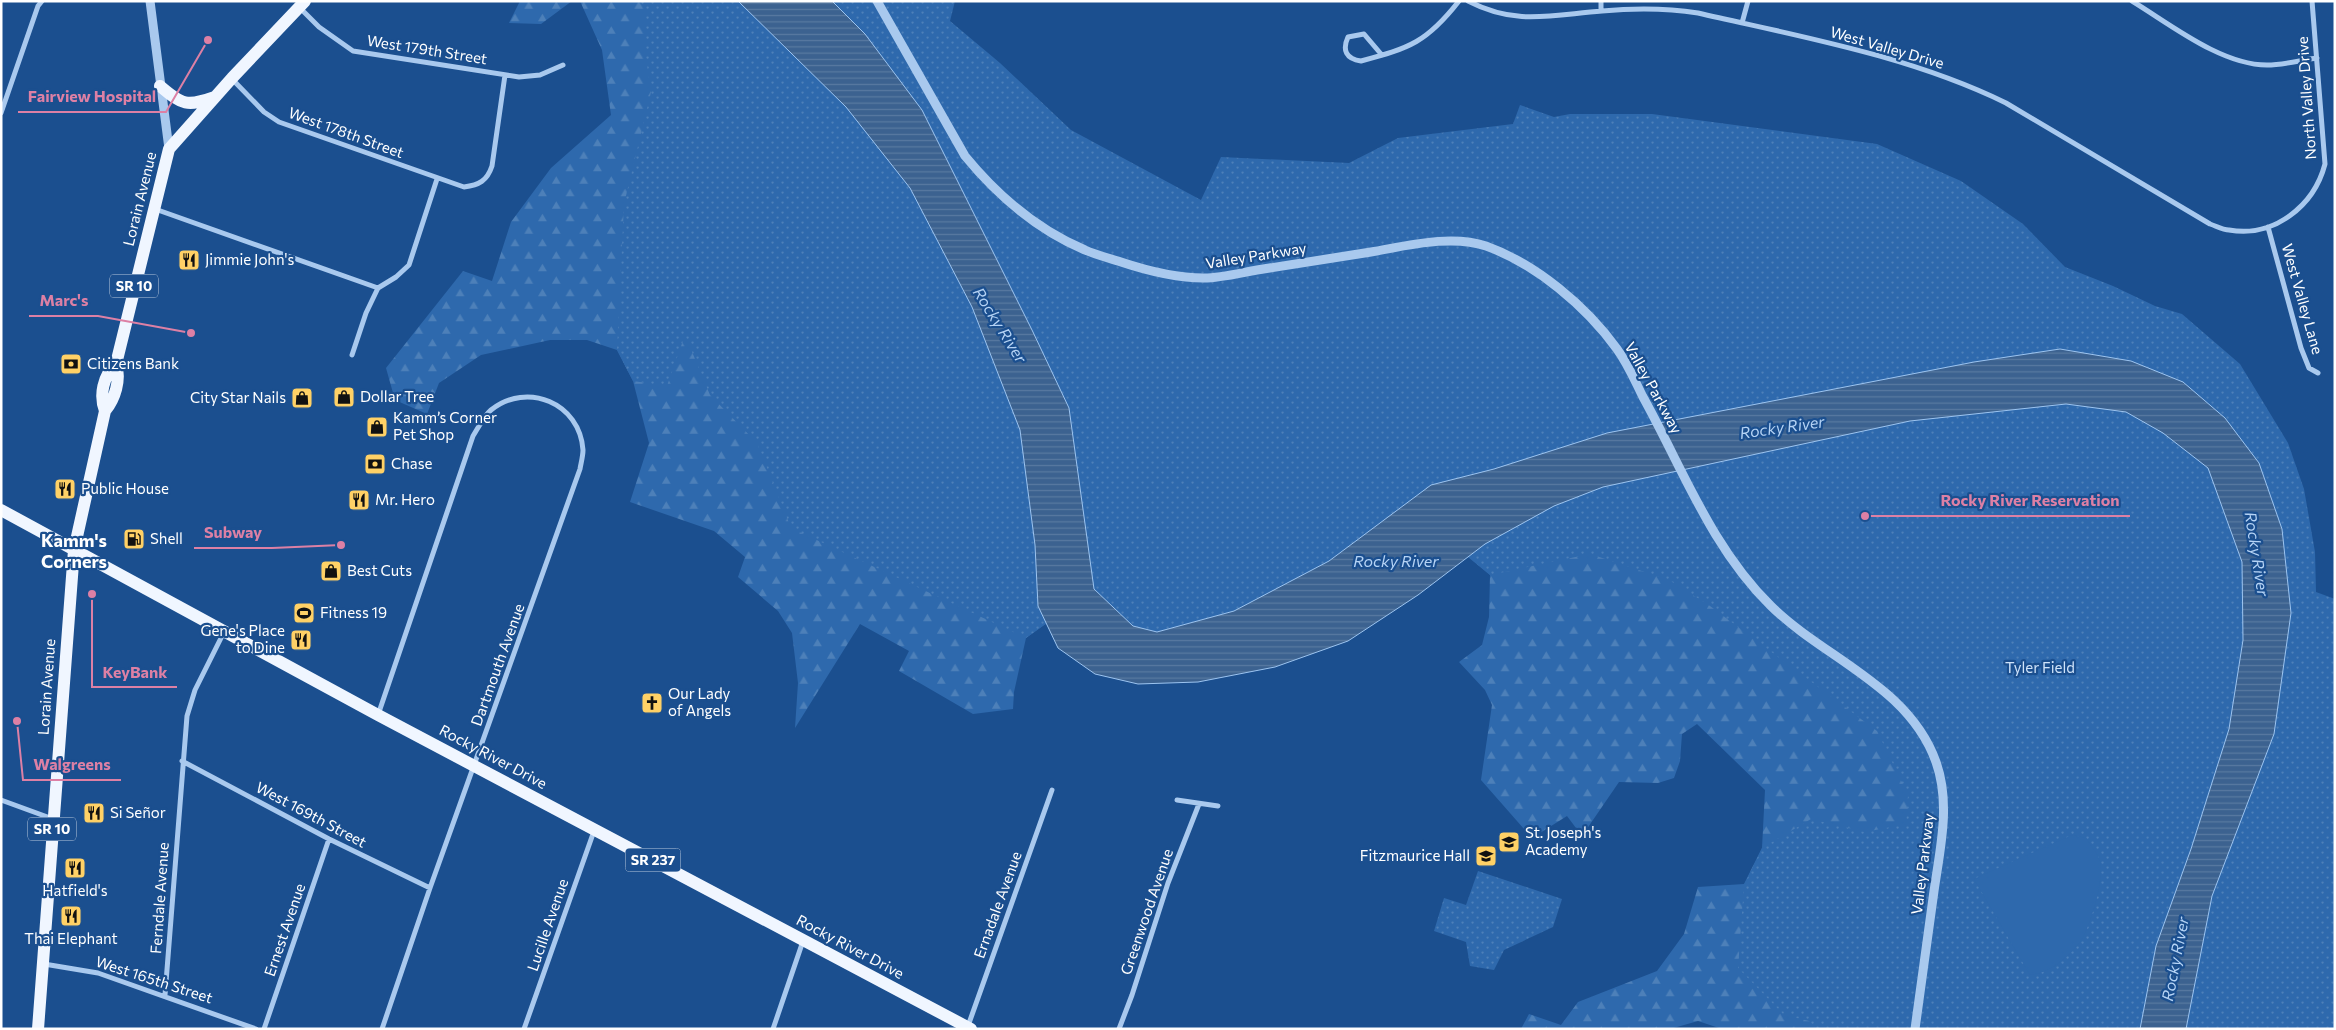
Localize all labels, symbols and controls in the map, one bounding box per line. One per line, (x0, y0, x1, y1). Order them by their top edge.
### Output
street label: West Valley Drive (1828, 22, 1946, 72)
street label: West 179th Street (366, 31, 489, 67)
street label: North Valley Drive (2293, 36, 2319, 160)
callout: Fairview Hospital (18, 81, 166, 112)
text: Fairview Hospital (28, 86, 156, 105)
street label: West 178th Street (286, 103, 406, 161)
street label: Lorain Avenue (119, 150, 159, 248)
street label: Valley Parkway (1204, 238, 1308, 272)
street label: West Valley Lane (2279, 241, 2327, 356)
restaurant icon: Jimmie John's (177, 248, 201, 272)
place label: Jimmie John's (205, 250, 295, 268)
road number: SR 10 (110, 274, 158, 298)
water label: Rocky River (970, 283, 1031, 366)
callout: Marc's (29, 285, 98, 316)
text: Marc's (40, 290, 88, 309)
street label: Valley Parkway (1621, 339, 1687, 437)
bank icon: Citizens Bank (59, 352, 83, 376)
place label: Citizens Bank (87, 354, 179, 372)
shop icon: Dollar Tree (332, 385, 356, 409)
shop icon: City Star Nails (290, 386, 314, 410)
place label: Dollar Tree (360, 387, 434, 405)
place label: City Star Nails (190, 388, 286, 406)
place label: Kamm’s Corner Pet Shop (393, 408, 497, 443)
water label: Rocky River (1738, 411, 1826, 442)
shop icon: Kamm’s Corner Pet Shop (365, 415, 389, 439)
bank icon: Chase (363, 452, 387, 476)
place label: Chase (391, 454, 433, 472)
restaurant icon: Public House (53, 477, 77, 501)
place label: Public House (81, 479, 169, 497)
callout: Rocky River Reservation (1930, 485, 2130, 516)
restaurant icon: Mr. Hero (347, 488, 371, 512)
place label: Mr. Hero (375, 490, 435, 508)
text: Rocky River Reservation (1940, 490, 2120, 509)
water label: Rocky River (2241, 510, 2274, 598)
callout: Subway (194, 517, 272, 548)
text: Subway (204, 522, 262, 541)
fuel station icon: Shell (122, 527, 146, 551)
district label: Kamm's Corners (41, 529, 107, 572)
place label: Shell (150, 529, 183, 547)
water label: Rocky River (1353, 551, 1439, 570)
shop icon: Best Cuts (319, 559, 343, 583)
place label: Best Cuts (347, 561, 412, 579)
sports icon: Fitness 19 (292, 601, 316, 625)
street label: Dartmouth Avenue (467, 601, 528, 728)
place label: Fitness 19 (320, 603, 387, 621)
place label: Gene's Place to Dine (200, 621, 285, 656)
restaurant icon: Gene's Place to Dine (289, 628, 313, 652)
street label: Lorain Avenue (34, 638, 58, 736)
callout: KeyBank (92, 656, 177, 687)
park label: Tyler Field (2005, 658, 2075, 676)
text: KeyBank (103, 662, 168, 681)
place label: Our Lady of Angels (668, 684, 731, 719)
church icon: Our Lady of Angels (640, 691, 664, 715)
street label: Rocky River Drive (437, 720, 550, 792)
callout: Walgreens (23, 749, 121, 780)
text: Walgreens (33, 754, 111, 773)
street label: West 169th Street (253, 777, 370, 851)
restaurant icon: Si Señor (82, 801, 106, 825)
place label: Si Señor (110, 803, 166, 821)
street label: Valley Parkway (1907, 812, 1937, 916)
road number: SR 10 (28, 818, 76, 841)
place label: St. Joseph's Academy (1525, 823, 1602, 858)
school or university icon: St. Joseph's Academy (1497, 830, 1521, 854)
street label: Ferndale Avenue (146, 841, 172, 954)
school or university icon: Fitzmaurice Hall (1474, 844, 1498, 868)
street label: Greenwood Avenue (1116, 846, 1176, 977)
place label: Fitzmaurice Hall (1360, 846, 1470, 864)
road number: SR 237 (626, 848, 680, 872)
street label: Ernadale Avenue (969, 849, 1025, 961)
restaurant icon: Hatfield's (63, 856, 87, 880)
street label: Lucille Avenue (523, 876, 571, 973)
place label: Hatfield's (42, 881, 108, 899)
street label: Ernest Avenue (260, 881, 308, 979)
restaurant icon: Thai Elephant (59, 904, 83, 928)
street label: Rocky River Drive (794, 910, 907, 982)
water label: Rocky River (2157, 915, 2192, 1003)
place label: Thai Elephant (24, 929, 118, 947)
street label: West 165th Street (93, 952, 215, 1006)

